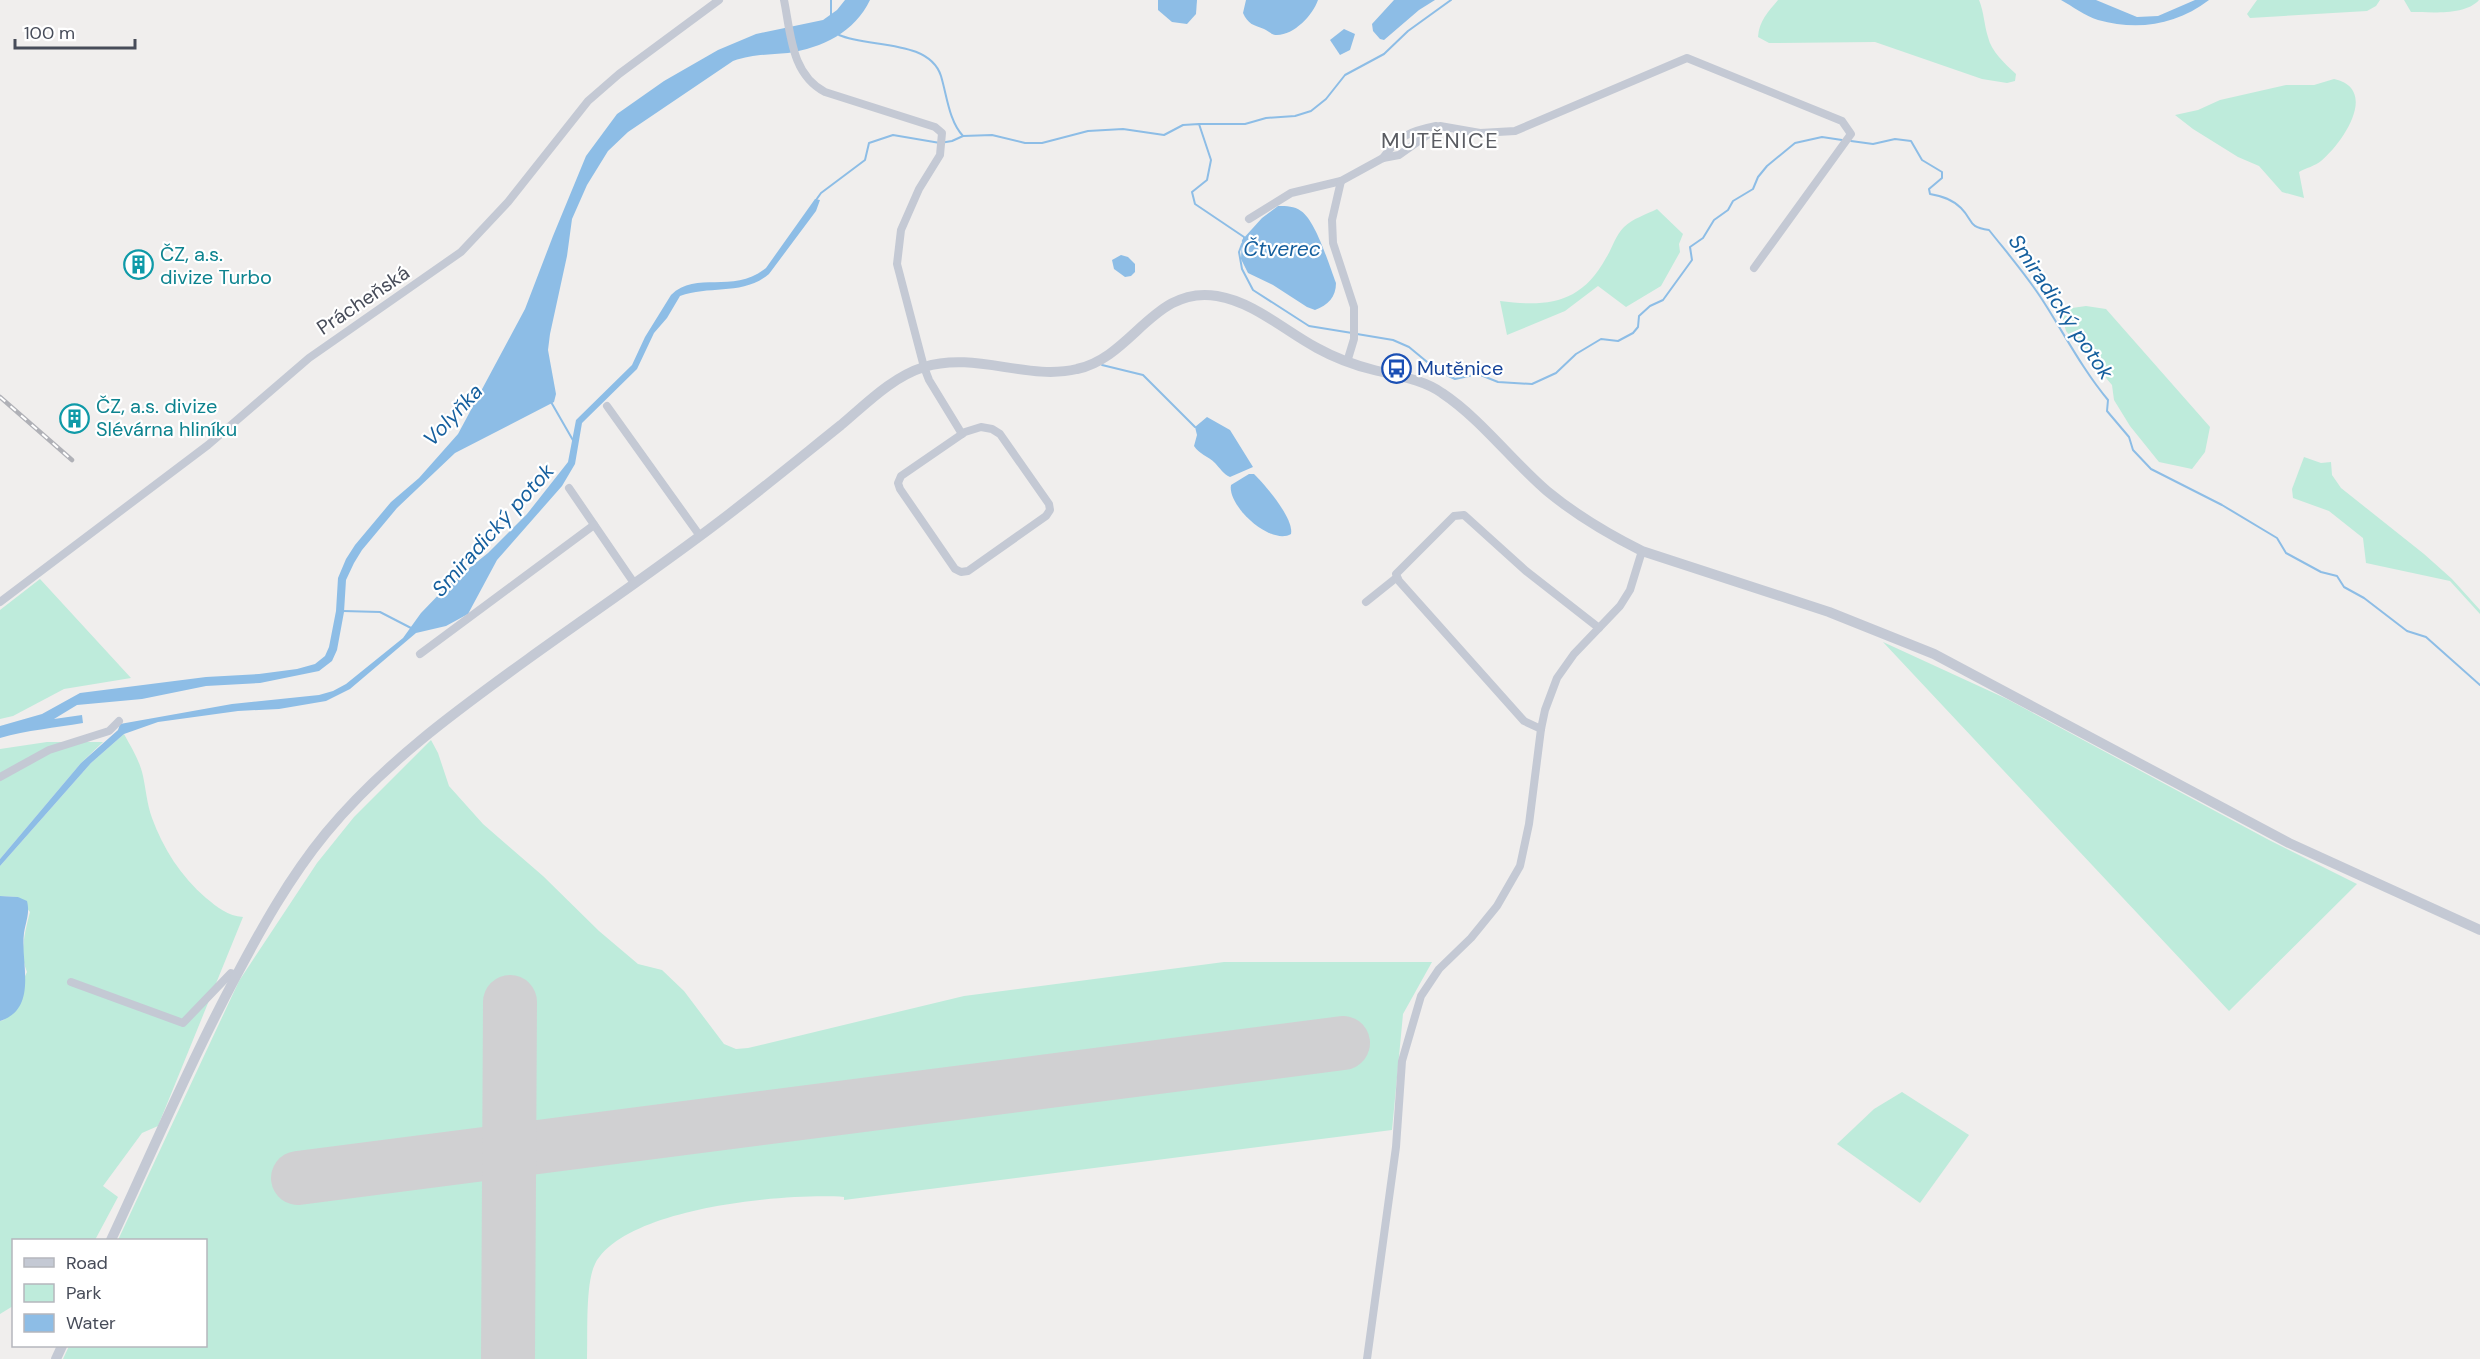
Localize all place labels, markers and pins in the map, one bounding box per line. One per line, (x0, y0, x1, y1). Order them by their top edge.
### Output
place label: ČZ, a.s. divize Turbo (160, 241, 272, 290)
building icon: ČZ, a.s. divize Turbo (123, 249, 155, 281)
bus stop icon: Mutěnice (1380, 352, 1412, 384)
place label: Mutěnice (1417, 355, 1503, 381)
place label: ČZ, a.s. divize Slévárna hliníku (96, 393, 237, 442)
building icon: ČZ, a.s. divize Slévárna hliníku (59, 402, 91, 434)

